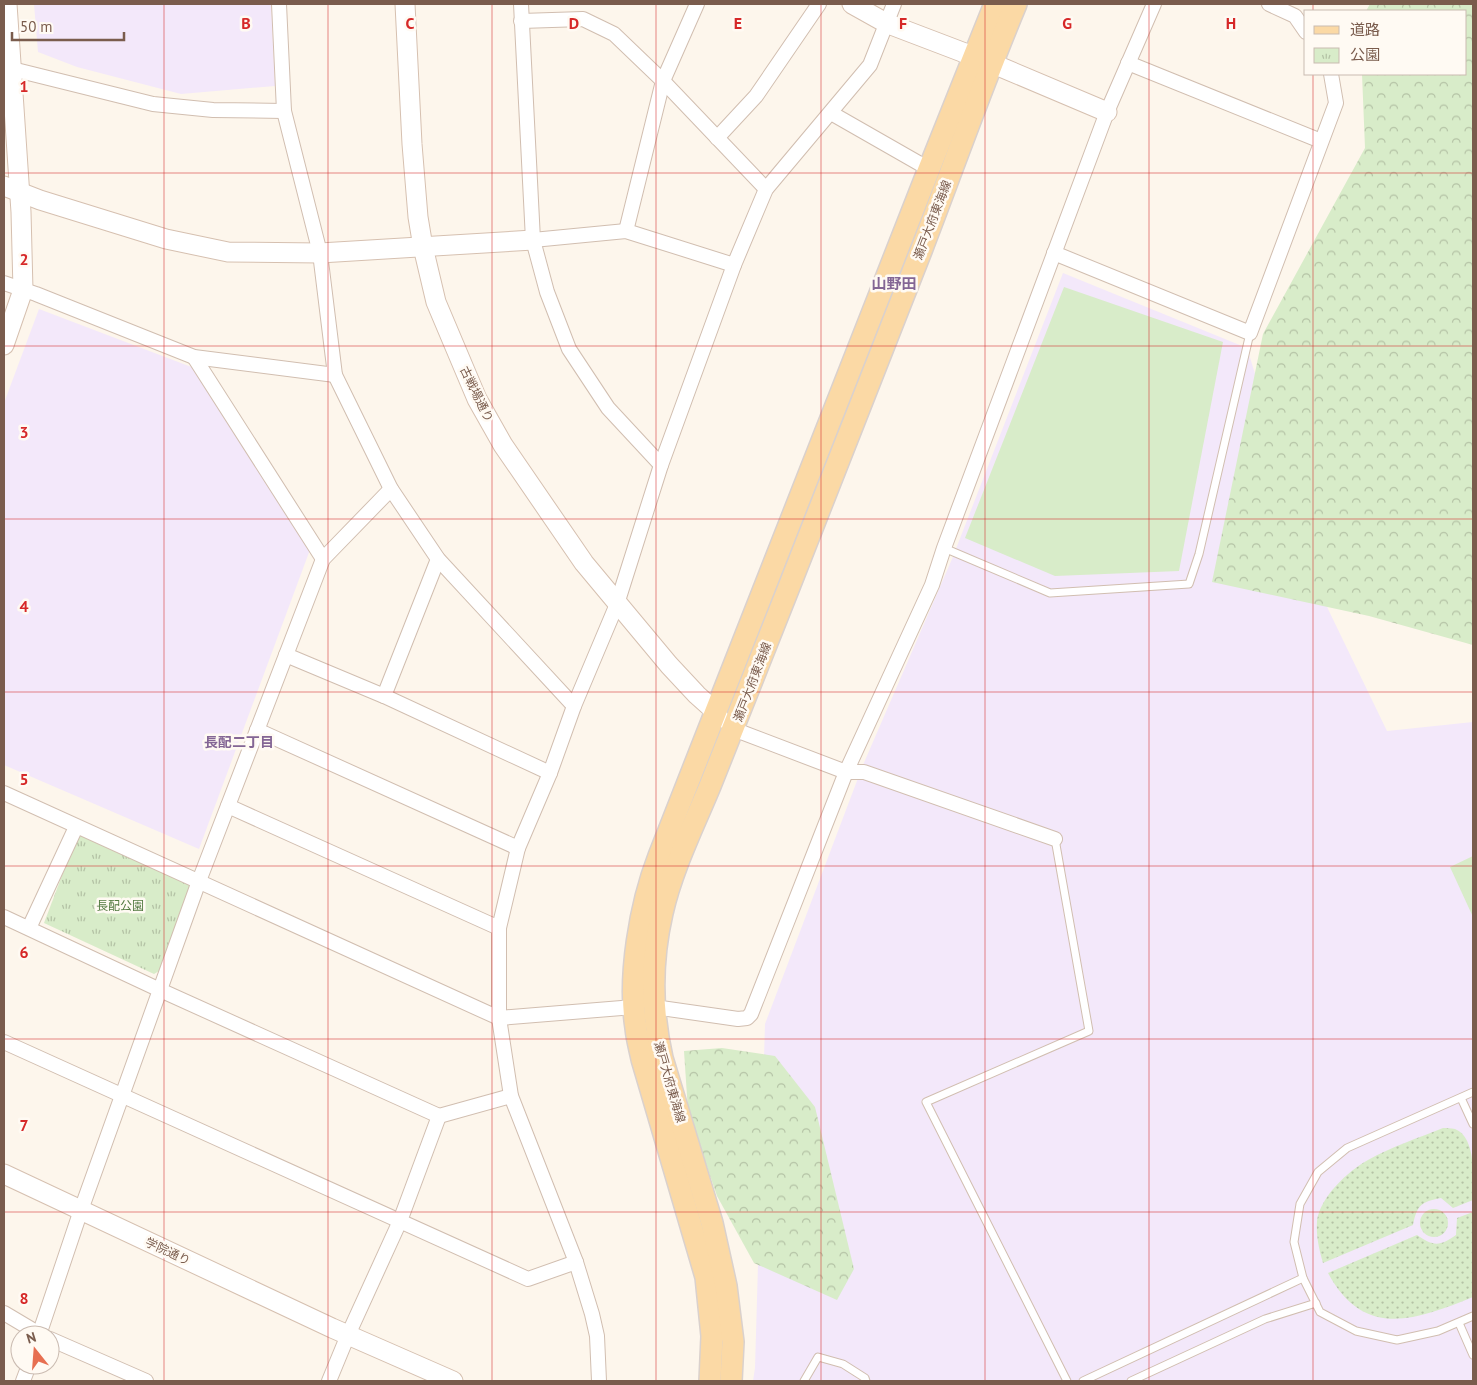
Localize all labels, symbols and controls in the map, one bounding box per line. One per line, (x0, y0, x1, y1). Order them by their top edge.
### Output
scale bar (12, 10, 125, 42)
legend (1304, 10, 1467, 75)
text: B (241, 13, 251, 33)
text: C (406, 13, 415, 33)
text: D (569, 13, 579, 33)
text: E (734, 13, 742, 33)
text: F (899, 13, 907, 33)
text: G (1062, 13, 1072, 33)
text: H (1226, 13, 1236, 33)
text: 50 m (20, 17, 53, 36)
text: 道路 (1350, 20, 1380, 39)
text: 公園 (1350, 45, 1380, 64)
text: 1 (19, 76, 29, 96)
street label: 瀬戸大府東海線 (910, 178, 954, 262)
text: 2 (19, 249, 29, 269)
district label: 山野田 (871, 274, 917, 293)
street label: 古戦場通り (457, 364, 497, 424)
text: 3 (19, 422, 29, 442)
text: 4 (19, 596, 29, 616)
street label: 瀬戸大府東海線 (730, 640, 774, 724)
district label: 長配二丁目 (204, 733, 274, 751)
text: 5 (19, 769, 29, 789)
park label: 長配公園 (96, 898, 144, 913)
text: 6 (19, 942, 29, 962)
street label: 瀬戸大府東海線 (651, 1040, 689, 1124)
text: 7 (19, 1115, 29, 1135)
street label: 学院通り (143, 1234, 193, 1268)
text: 8 (19, 1288, 29, 1308)
north arrow (10, 1325, 60, 1375)
text: N (24, 1328, 38, 1348)

